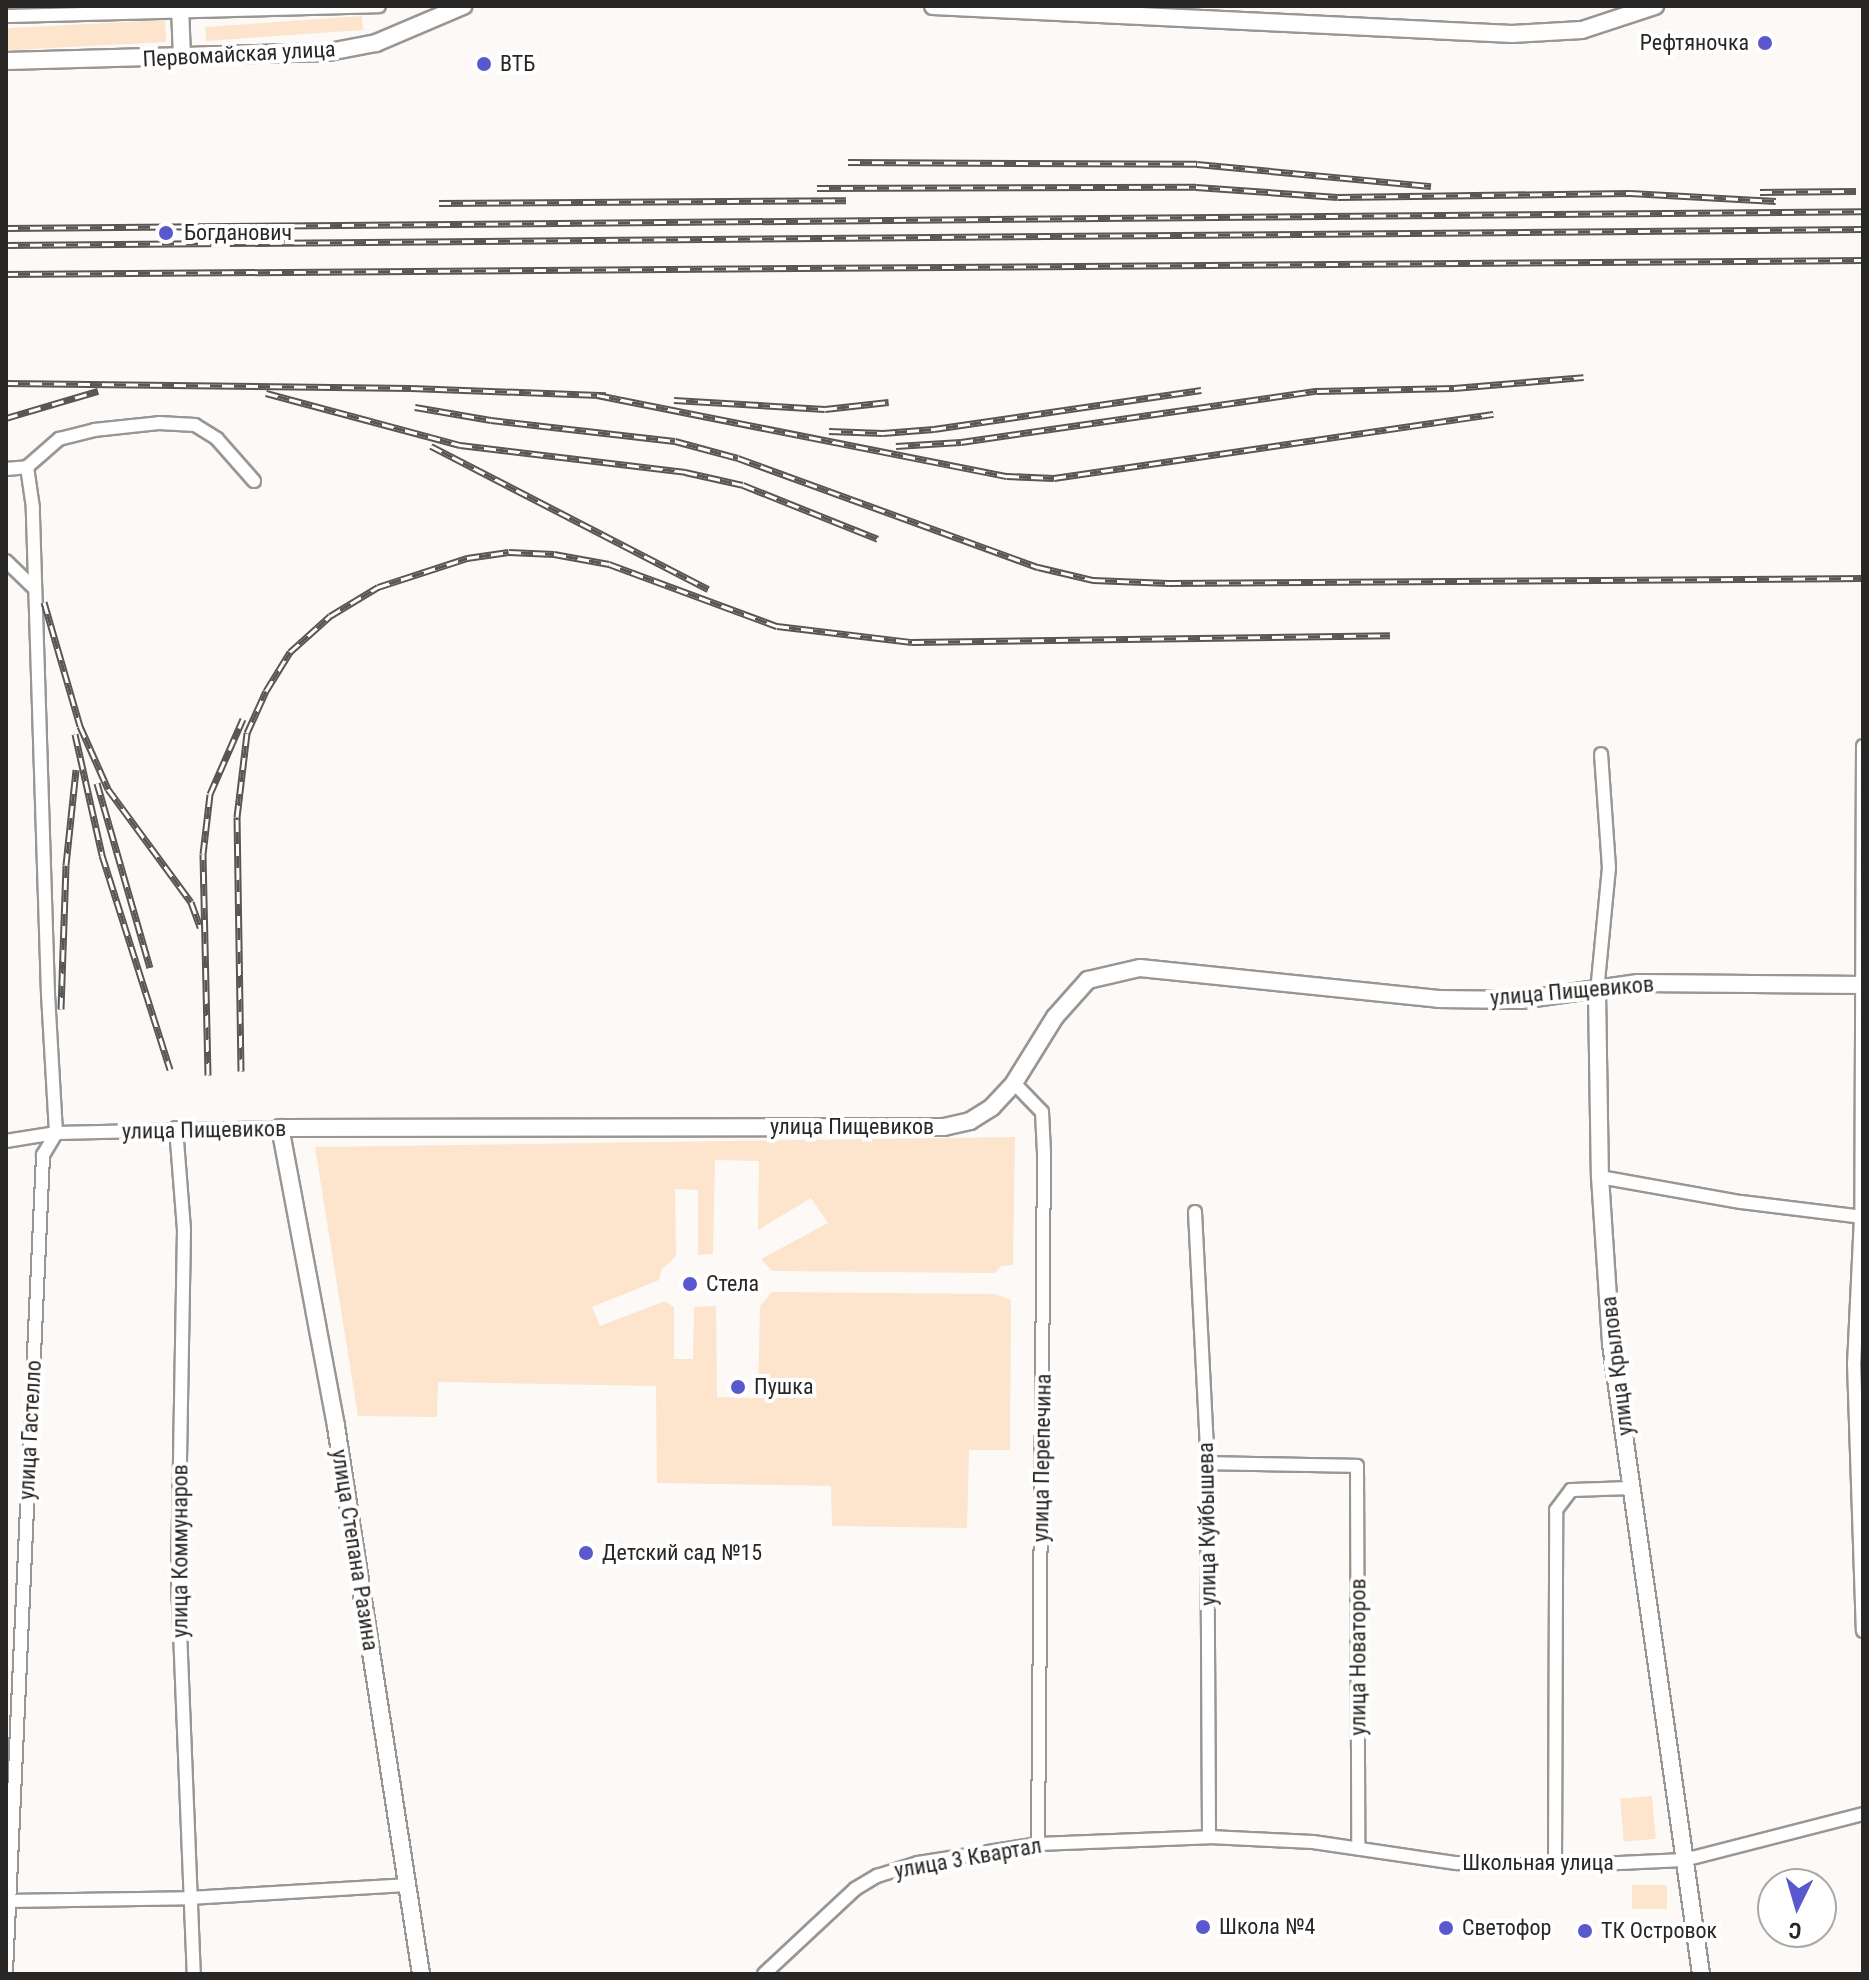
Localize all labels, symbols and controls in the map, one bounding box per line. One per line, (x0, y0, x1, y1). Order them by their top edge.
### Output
place label: Рефтяночка (1640, 30, 1749, 56)
marker: Рефтяночка (1756, 34, 1774, 52)
street label: Первомайская улица (142, 36, 336, 72)
place label: ВТБ (500, 51, 535, 77)
marker: ВТБ (475, 55, 493, 73)
place label: Богданович (184, 220, 292, 246)
marker: Богданович (155, 222, 177, 244)
street label: улица Пищевиков (1489, 971, 1655, 1011)
street label: улица Пищевиков (770, 1114, 934, 1140)
street label: улица Пищевиков (122, 1115, 286, 1145)
place label: Стела (706, 1271, 759, 1297)
marker: Стела (681, 1275, 699, 1293)
street label: улица Крылова (1595, 1295, 1639, 1437)
street label: улица Гастелло (13, 1360, 47, 1500)
place label: Пушка (754, 1374, 813, 1400)
street label: улица Перепечина (1027, 1374, 1057, 1542)
marker: Пушка (729, 1378, 747, 1396)
street label: улица Куйбышева (1192, 1442, 1222, 1606)
street label: улица Степана Разина (326, 1447, 384, 1653)
street label: улица Коммунаров (167, 1464, 193, 1638)
place label: Детский сад №15 (602, 1540, 762, 1566)
marker: Детский сад №15 (577, 1544, 595, 1562)
street label: улица Новаторов (1345, 1578, 1371, 1736)
street label: улица 3 Квартал (892, 1832, 1044, 1884)
street label: Школьная улица (1462, 1850, 1614, 1876)
north arrow (1757, 1868, 1837, 1948)
place label: Школа №4 (1219, 1914, 1315, 1940)
place label: Светофор (1462, 1915, 1551, 1941)
text: С (1788, 1917, 1802, 1943)
marker: Школа №4 (1194, 1918, 1212, 1936)
place label: ТК Островок (1601, 1918, 1717, 1944)
marker: Светофор (1437, 1919, 1455, 1937)
marker: ТК Островок (1576, 1922, 1594, 1940)

